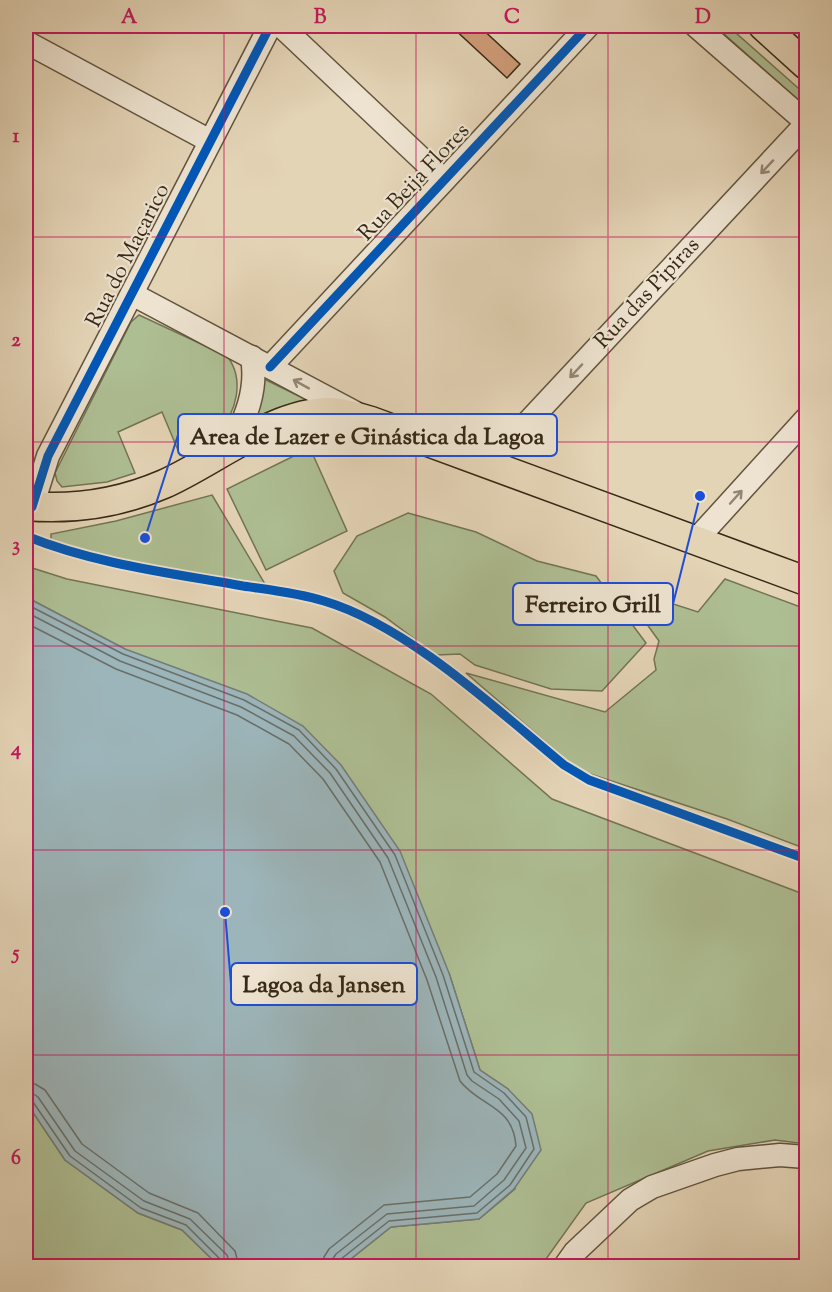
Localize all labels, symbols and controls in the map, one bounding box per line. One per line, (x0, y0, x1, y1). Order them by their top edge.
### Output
text: A (121, 4, 138, 33)
text: B (314, 4, 327, 33)
text: C (504, 4, 520, 33)
text: D (695, 4, 711, 33)
street label: Rua Beija Flores (352, 117, 478, 249)
text: 1 (13, 123, 20, 152)
one-way arrow (759, 159, 774, 174)
street label: Rua do Maçarico (79, 178, 179, 334)
street label: Rua das Pipiras (588, 231, 708, 357)
text: 2 (11, 327, 21, 356)
one-way arrow (569, 363, 583, 378)
one-way arrow (293, 378, 310, 390)
callout: Area de Lazer e Ginástica da Lagoa (178, 414, 557, 456)
text: Area de Lazer e Ginástica da Lagoa (190, 421, 545, 455)
one-way arrow (728, 490, 742, 505)
text: 3 (12, 532, 20, 561)
callout: Ferreiro Grill (513, 583, 673, 625)
text: Ferreiro Grill (525, 589, 661, 623)
text: 4 (10, 736, 21, 765)
text: 5 (11, 940, 20, 969)
callout: Lagoa da Jansen (231, 963, 417, 1005)
text: Lagoa da Jansen (243, 969, 406, 1003)
text: 6 (11, 1145, 21, 1174)

